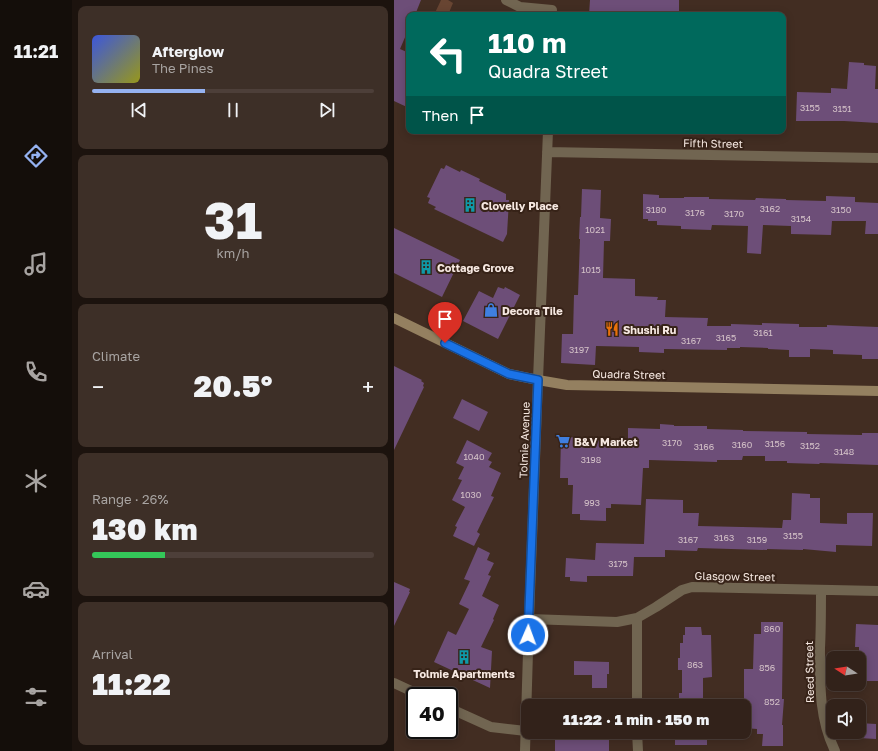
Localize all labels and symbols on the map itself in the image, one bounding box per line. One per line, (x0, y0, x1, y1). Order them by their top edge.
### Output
house number: 3155 (800, 102, 820, 113)
house number: 3151 (832, 103, 852, 114)
street label: Fifth Street (683, 136, 743, 150)
building icon: Clovelly Place (462, 197, 478, 213)
place label: Clovelly Place (481, 199, 559, 212)
house number: 3162 (760, 203, 780, 214)
house number: 3180 (646, 204, 667, 215)
house number: 3150 (831, 204, 852, 215)
house number: 3176 (685, 207, 705, 218)
house number: 3170 (724, 208, 744, 219)
house number: 3154 (791, 213, 812, 224)
house number: 1021 (585, 224, 605, 235)
building icon: Cottage Grove (418, 259, 434, 275)
place label: Cottage Grove (437, 261, 514, 274)
house number: 1015 (581, 264, 601, 275)
pin (428, 302, 462, 343)
shop icon: Decora Tile (483, 302, 499, 318)
place label: Decora Tile (502, 304, 563, 317)
restaurant icon: Shushi Ru (604, 321, 620, 337)
place label: Shushi Ru (623, 323, 676, 336)
house number: 3161 (753, 327, 773, 338)
house number: 3165 (716, 332, 736, 343)
house number: 3167 (681, 335, 701, 346)
house number: 3197 (569, 344, 589, 355)
street label: Quadra Street (592, 367, 666, 381)
street label: Tolmie Avenue (516, 401, 532, 479)
supermarket icon: B&V Market (555, 433, 571, 449)
place label: B&V Market (574, 435, 638, 448)
house number: 3170 (662, 437, 682, 448)
house number: 3156 (765, 438, 785, 449)
house number: 3160 (732, 439, 753, 450)
house number: 3152 (800, 440, 820, 451)
house number: 3166 (694, 441, 714, 452)
house number: 3148 (834, 446, 854, 457)
house number: 1040 (463, 451, 485, 462)
house number: 3198 (581, 454, 601, 465)
house number: 1030 (461, 489, 482, 500)
house number: 993 (584, 497, 600, 508)
house number: 3155 (783, 530, 803, 541)
house number: 3163 (714, 532, 734, 543)
house number: 3167 (678, 534, 698, 545)
house number: 3159 (747, 534, 767, 545)
house number: 3175 (608, 558, 628, 569)
street label: Glasgow Street (694, 569, 776, 583)
position arrow (507, 614, 549, 656)
house number: 860 (764, 623, 781, 634)
street label: Reed Street (802, 641, 816, 703)
building icon: Tolmie Apartments (456, 649, 472, 665)
north arrow (826, 651, 866, 691)
house number: 863 (687, 659, 703, 670)
house number: 856 (759, 662, 775, 673)
place label: Tolmie Apartments (413, 667, 515, 680)
speed limit sign: 40 (406, 687, 458, 739)
house number: 852 (764, 696, 780, 707)

